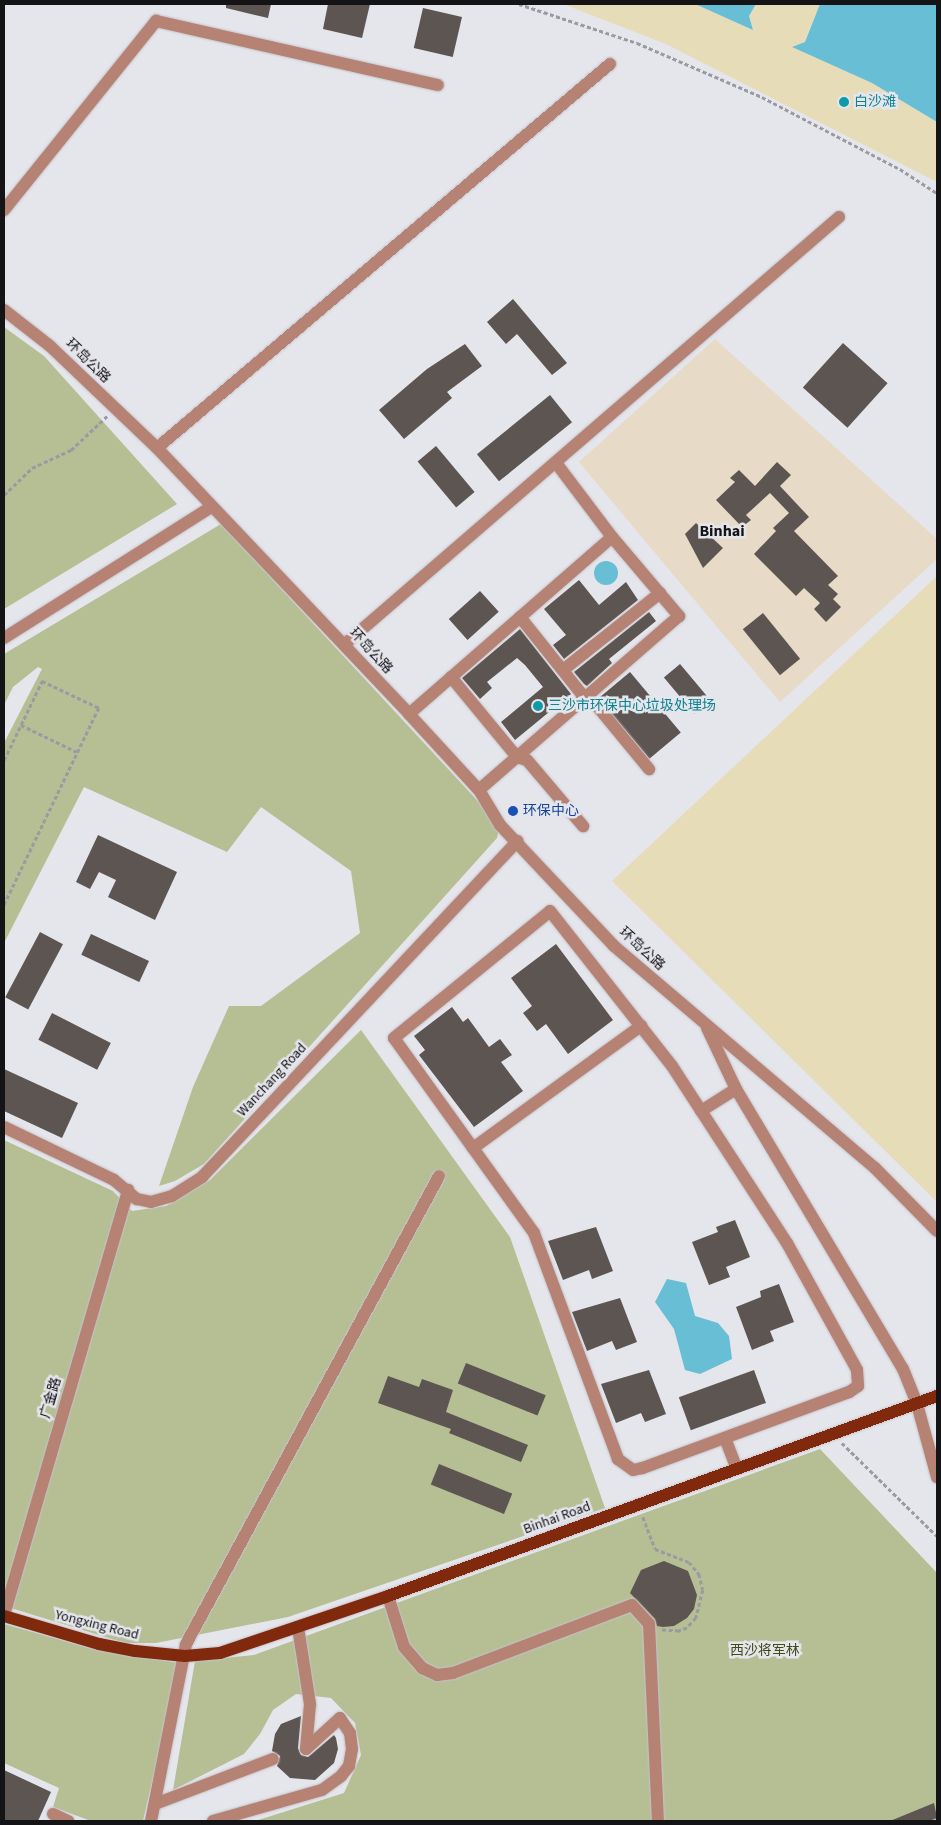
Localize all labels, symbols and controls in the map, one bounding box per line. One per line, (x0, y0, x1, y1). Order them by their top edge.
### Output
place label: 白沙滩 (854, 94, 896, 110)
marker: 白沙滩 (838, 96, 850, 108)
street label: 环岛公路 (62, 336, 114, 386)
district label: Binhai (699, 521, 745, 541)
street label: 环岛公路 (346, 625, 396, 677)
place label: 三沙市环保中心垃圾处理场 (548, 698, 716, 714)
marker: 三沙市环保中心垃圾处理场 (532, 700, 544, 712)
place label: 环保中心 (523, 803, 579, 819)
marker: 环保中心 (507, 805, 519, 817)
street label: 环岛公路 (616, 924, 668, 974)
street label: Wanchang Road (234, 1040, 310, 1120)
street label: 广金路 (37, 1375, 65, 1421)
street label: Binhai Road (521, 1498, 593, 1538)
street label: Yongxing Road (53, 1606, 141, 1644)
park label: 西沙将军林 (730, 1643, 800, 1659)

